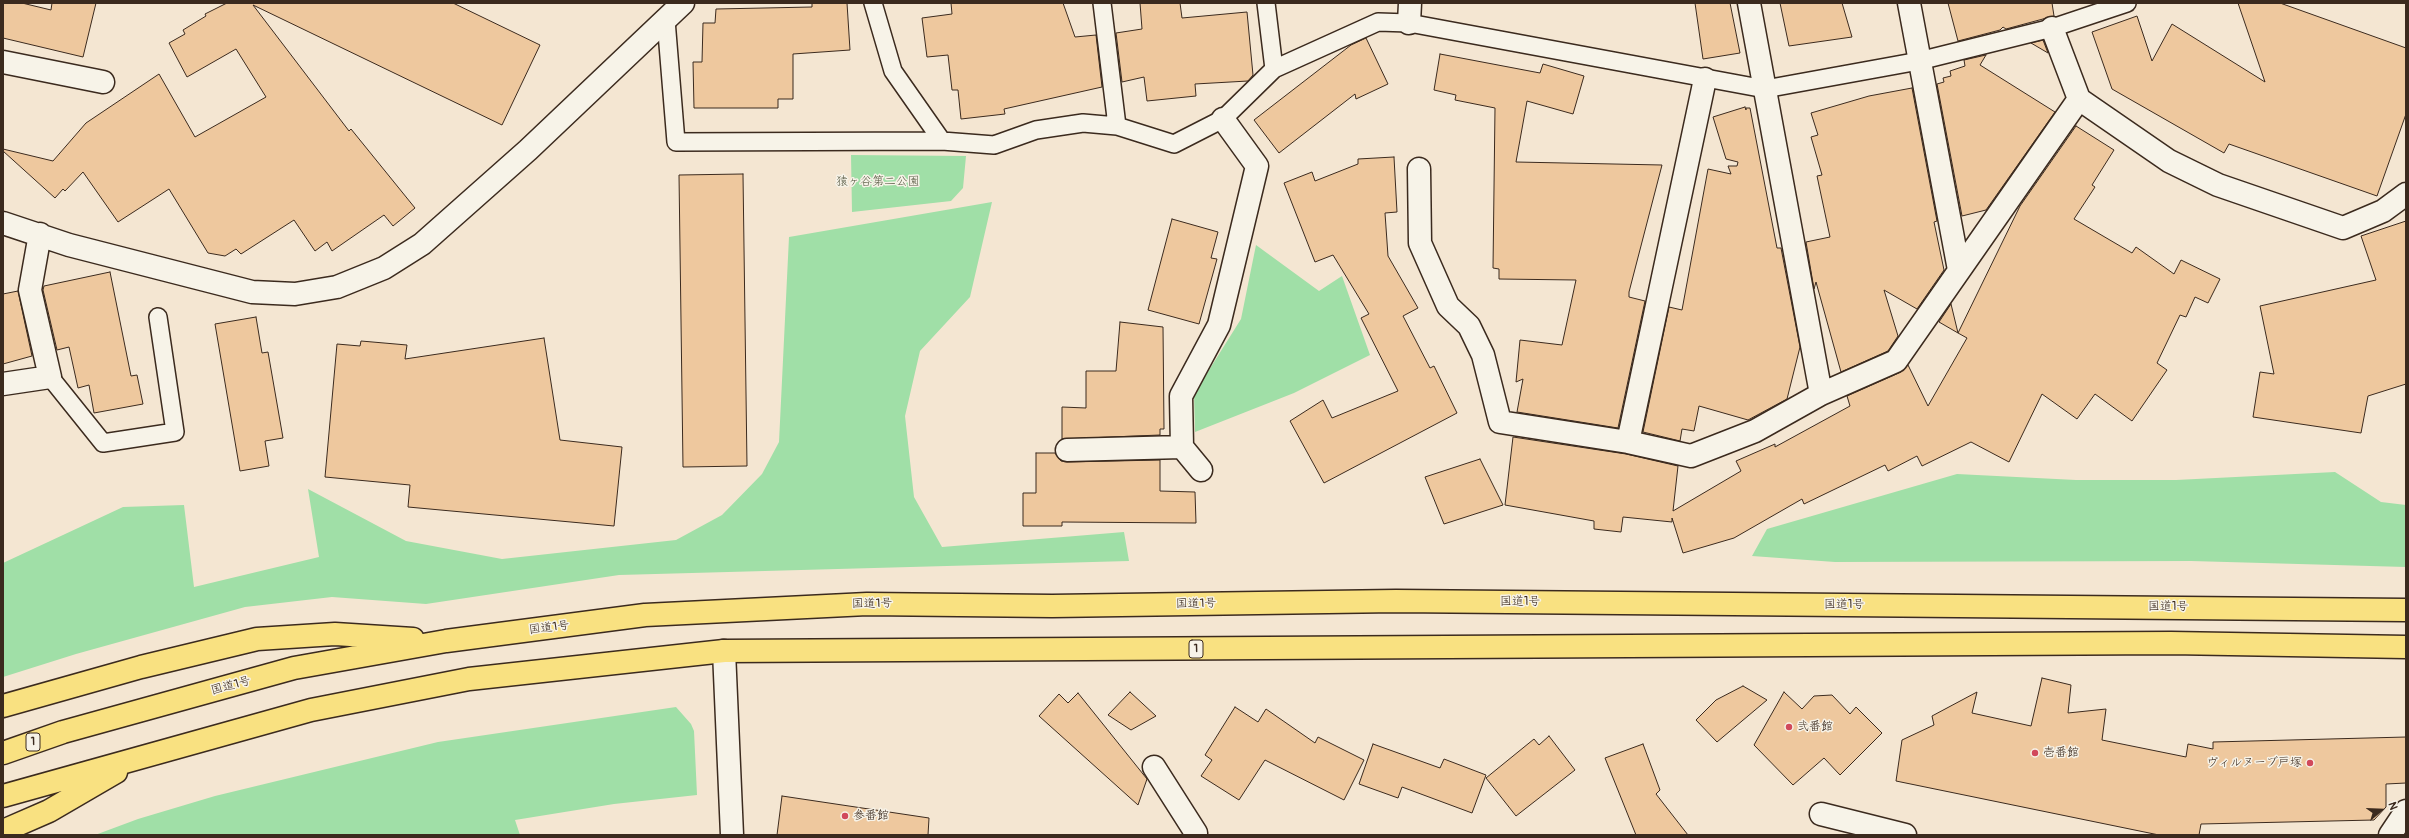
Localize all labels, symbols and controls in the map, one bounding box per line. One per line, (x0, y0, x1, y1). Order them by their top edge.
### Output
park label: 猿ヶ谷第二公園 (836, 175, 920, 189)
street label: 国道1号 (1500, 595, 1540, 609)
street label: 国道1号 (852, 596, 892, 612)
street label: 国道1号 (1176, 596, 1216, 612)
street label: 国道1号 (1824, 598, 1864, 612)
street label: 国道1号 (2148, 600, 2188, 614)
street label: 国道1号 (528, 618, 570, 638)
road number: 1 (1189, 640, 1203, 658)
street label: 国道1号 (209, 674, 253, 698)
place label: 弐番館 (1797, 720, 1833, 734)
marker: 弐番館 (1784, 722, 1794, 732)
road number: 1 (26, 733, 40, 751)
place label: 壱番館 (2043, 746, 2079, 760)
marker: 壱番館 (2030, 748, 2040, 758)
place label: ヴィルヌーブ戸塚 (2206, 756, 2302, 770)
marker: ヴィルヌーブ戸塚 (2305, 758, 2315, 768)
north arrow (2361, 790, 2401, 830)
text: N (2385, 800, 2400, 812)
place label: 参番館 (853, 809, 889, 823)
marker: 参番館 (840, 811, 850, 821)

